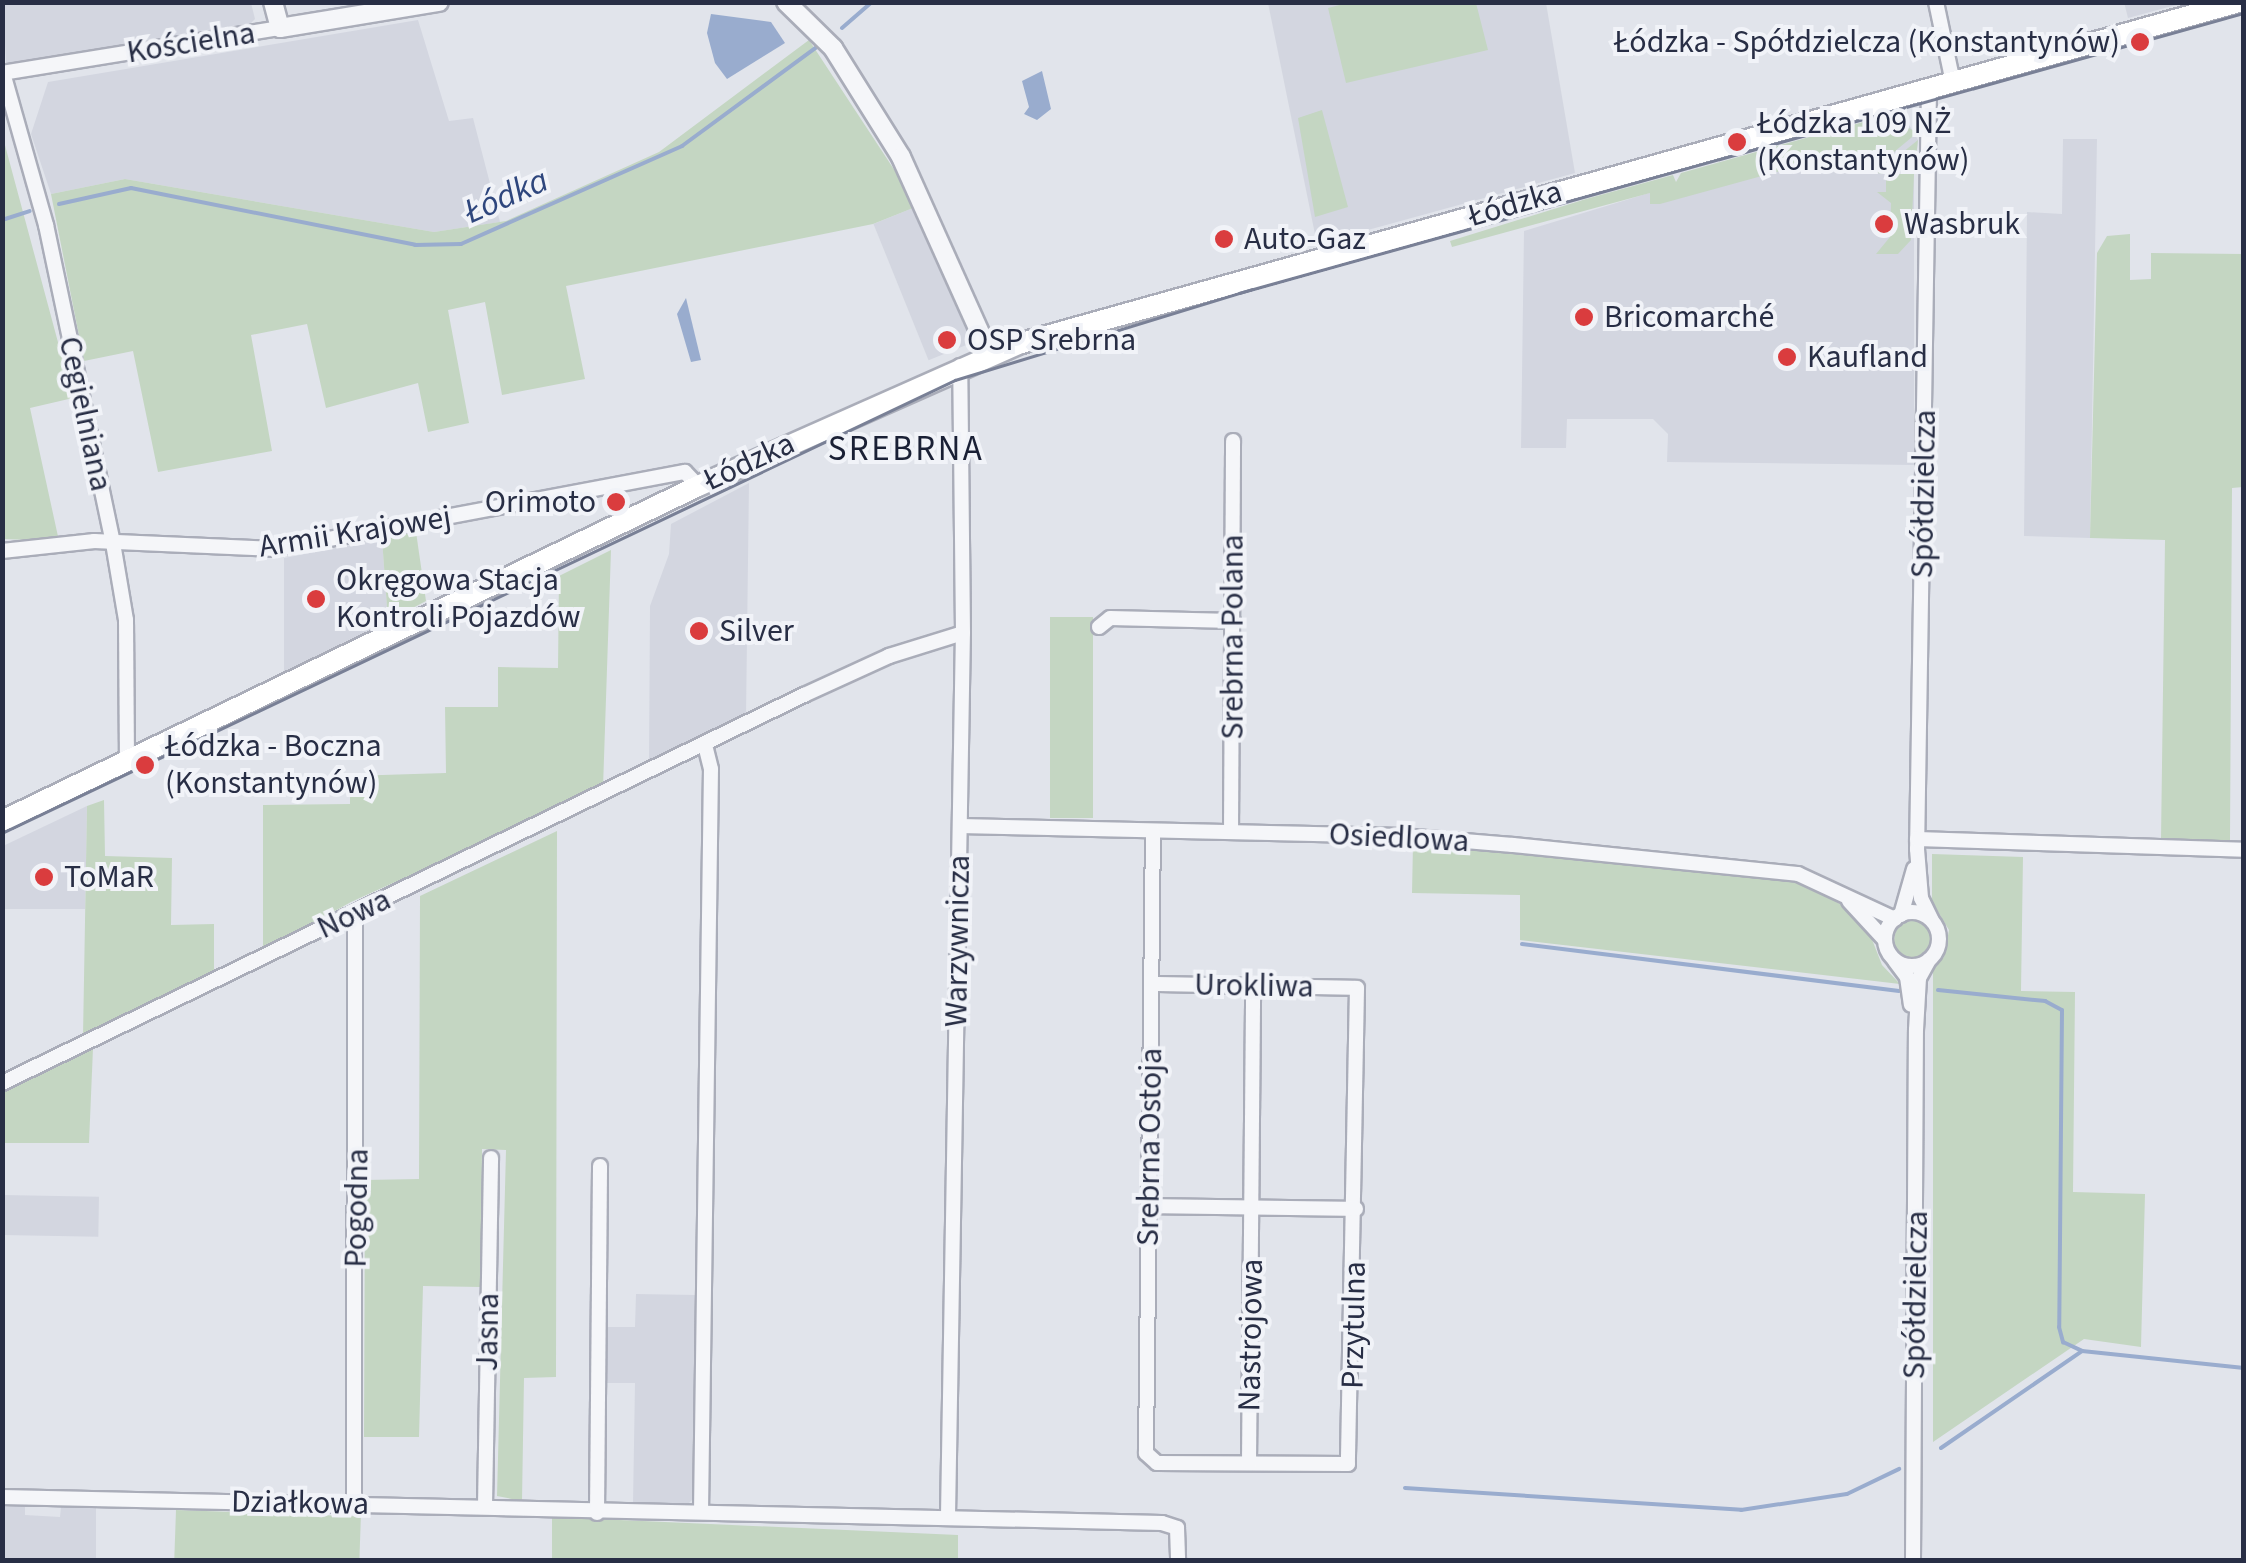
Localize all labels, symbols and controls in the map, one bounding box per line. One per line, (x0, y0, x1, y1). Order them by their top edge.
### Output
street label: Kościelna (124, 14, 258, 72)
place label: Łódzka - Spółdzielcza (Konstantynów) (1614, 23, 2120, 61)
marker: Łódzka - Spółdzielcza (Konstantynów) (2129, 31, 2151, 53)
place label: Łódzka 109 NŻ (Konstantynów) (1757, 105, 1970, 180)
marker: Łódzka 109 NŻ (Konstantynów) (1726, 131, 1748, 153)
water label: Łódka (457, 159, 555, 233)
street label: Łódzka (1464, 172, 1566, 236)
place label: Wasbruk (1904, 205, 2020, 243)
marker: Wasbruk (1873, 213, 1895, 235)
place label: Auto-Gaz (1244, 220, 1366, 258)
marker: Auto-Gaz (1213, 228, 1235, 250)
place label: Bricomarché (1604, 298, 1774, 336)
marker: Bricomarché (1573, 306, 1595, 328)
place label: OSP Srebrna (967, 321, 1136, 359)
marker: OSP Srebrna (936, 329, 958, 351)
street label: Cegielniana (50, 333, 120, 495)
place label: Kaufland (1807, 338, 1928, 376)
marker: Kaufland (1776, 346, 1798, 368)
street label: Spółdzielcza (1903, 409, 1945, 579)
street label: Łódzka (697, 424, 801, 500)
district label: SREBRNA (828, 428, 984, 470)
place label: Orimoto (485, 483, 596, 521)
marker: Orimoto (605, 491, 627, 513)
street label: Armii Krajowej (256, 498, 454, 566)
street label: Srebrna Polana (1214, 534, 1252, 740)
place label: Okręgowa Stacja Kontroli Pojazdów (336, 562, 581, 637)
marker: Okręgowa Stacja Kontroli Pojazdów (305, 588, 327, 610)
place label: Silver (719, 612, 794, 650)
marker: Silver (688, 620, 710, 642)
place label: Łódzka - Boczna (Konstantynów) (165, 728, 382, 803)
marker: Łódzka - Boczna (Konstantynów) (134, 754, 156, 776)
street label: Osiedlowa (1328, 815, 1470, 861)
street label: Warzywnicza (937, 855, 979, 1027)
place label: ToMaR (64, 858, 154, 896)
marker: ToMaR (33, 866, 55, 888)
street label: Nowa (311, 880, 397, 948)
street label: Urokliwa (1194, 966, 1314, 1006)
street label: Srebrna Ostoja (1129, 1048, 1171, 1246)
street label: Pogodna (337, 1148, 377, 1268)
street label: Spółdzielcza (1895, 1210, 1937, 1380)
street label: Nastrojowa (1230, 1258, 1272, 1412)
street label: Przytulna (1334, 1261, 1374, 1389)
street label: Jasna (468, 1292, 508, 1372)
street label: Działkowa (231, 1483, 369, 1523)

